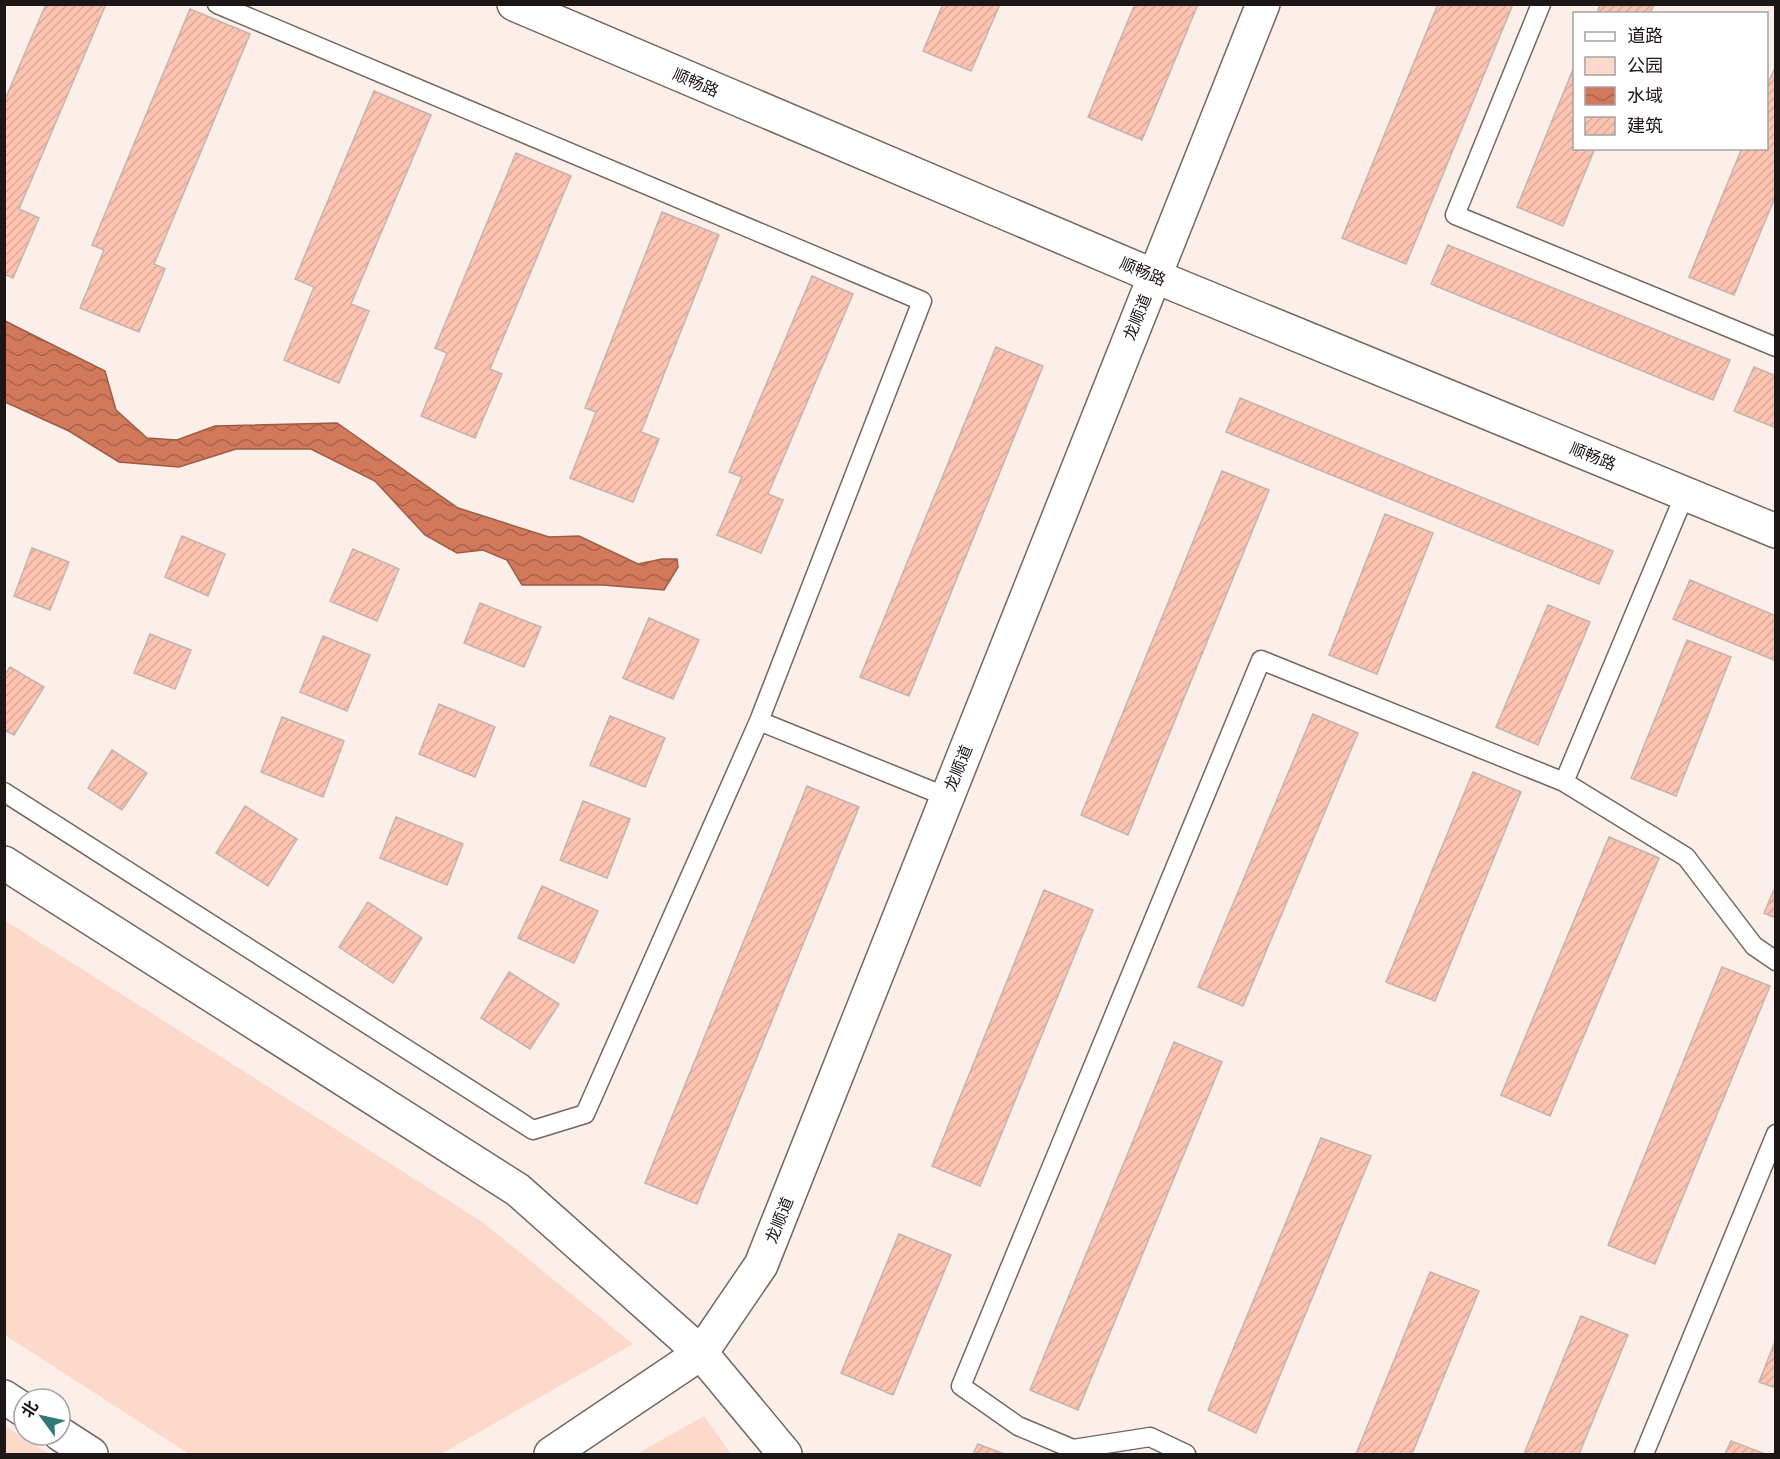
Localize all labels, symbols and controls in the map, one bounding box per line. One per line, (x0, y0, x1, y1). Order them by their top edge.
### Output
legend (1573, 12, 1768, 150)
text: 道路 (1627, 25, 1663, 47)
text: 公园 (1627, 55, 1663, 77)
street label: 顺畅路 (670, 64, 722, 101)
text: 水域 (1627, 85, 1663, 107)
text: 建筑 (1627, 115, 1663, 137)
street label: 顺畅路 (1117, 253, 1169, 290)
street label: 龙顺道 (1120, 291, 1155, 343)
street label: 顺畅路 (1567, 439, 1619, 474)
street label: 龙顺道 (941, 742, 976, 794)
street label: 龙顺道 (762, 1194, 797, 1246)
north arrow (12, 1387, 72, 1447)
text: 北 (18, 1397, 42, 1421)

